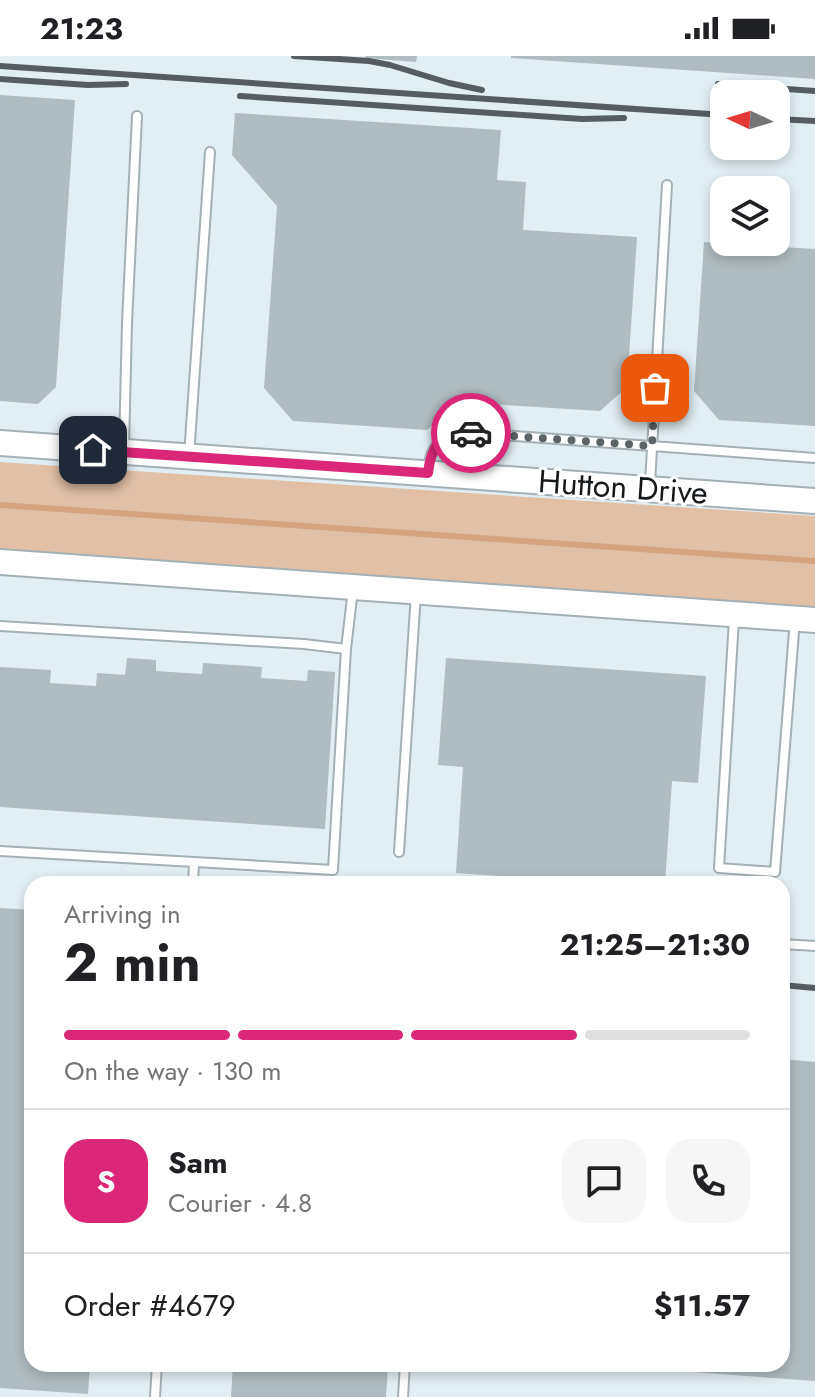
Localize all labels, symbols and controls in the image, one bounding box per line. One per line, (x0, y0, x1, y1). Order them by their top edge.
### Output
text: 21:23 (40, 7, 123, 50)
north arrow (710, 80, 790, 160)
map controls (710, 80, 790, 256)
button: layers (710, 176, 790, 256)
pin (621, 354, 689, 422)
icon: bag (633, 366, 677, 410)
courier (431, 393, 511, 473)
icon: car (449, 411, 493, 455)
pin (59, 416, 127, 484)
icon: home (71, 428, 115, 472)
street label: Hutton Drive (537, 458, 709, 516)
text: Arriving in (64, 895, 181, 933)
text: 21:25–21:30 (560, 923, 750, 966)
text: 2 min (64, 925, 201, 1001)
text: On the way · 130 m (64, 1052, 282, 1090)
button: chat (562, 1139, 646, 1223)
button: phone (666, 1139, 750, 1223)
text: Sam (168, 1141, 228, 1184)
text: S (97, 1160, 115, 1203)
text: Courier · 4.8 (168, 1184, 312, 1222)
text: Order #4679 (64, 1284, 236, 1327)
text: $11.57 (654, 1284, 750, 1327)

